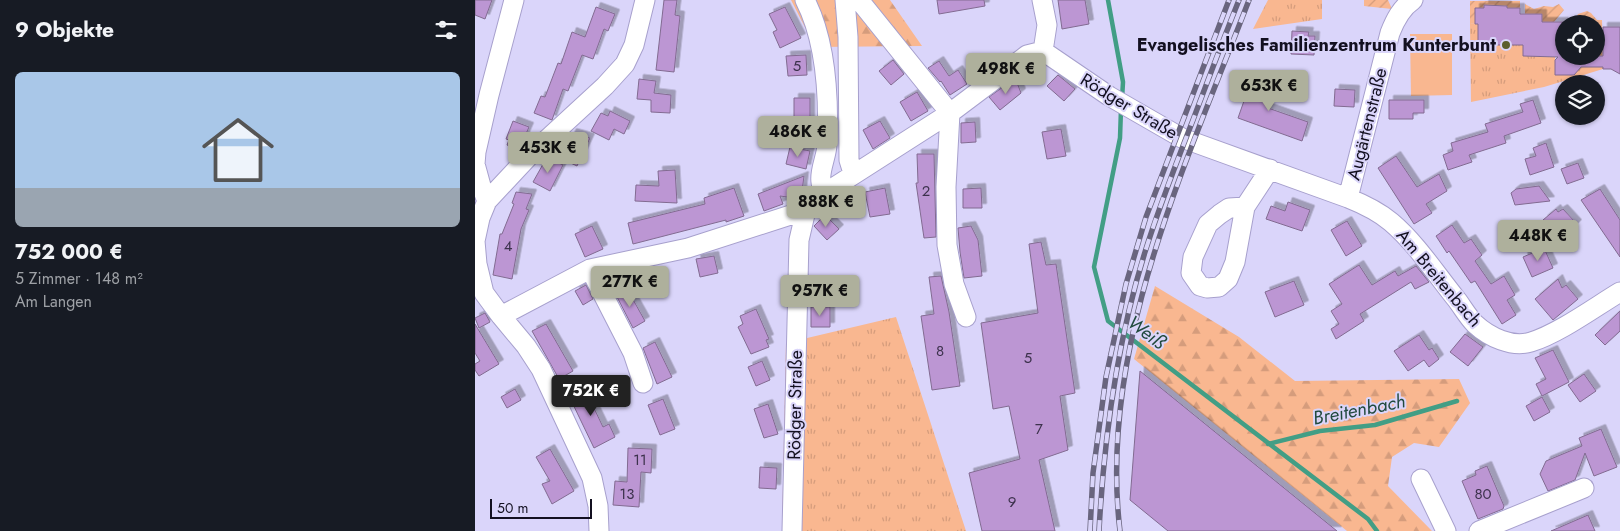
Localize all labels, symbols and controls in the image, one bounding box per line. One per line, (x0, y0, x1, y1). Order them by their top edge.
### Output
text: 9 Objekte (15, 15, 114, 45)
map controls (1555, 15, 1605, 125)
button: locate (1555, 15, 1605, 65)
icon: filters (432, 16, 460, 44)
place label: Evangelisches Familienzentrum Kunterbunt (1137, 32, 1496, 58)
marker: Evangelisches Familienzentrum Kunterbunt (1500, 39, 1512, 51)
pin: 498K € (965, 52, 1047, 95)
house number: 5 (793, 55, 801, 77)
text: 498K € (977, 57, 1035, 80)
street label: Augärtenstraße (1340, 65, 1394, 183)
street label: Rödger Straße (1075, 67, 1183, 145)
pin: 653K € (1228, 70, 1310, 112)
text: 653K € (1240, 74, 1298, 97)
button: layers (1555, 75, 1605, 125)
icon: home (193, 105, 283, 195)
pin: 486K € (757, 116, 839, 158)
text: 486K € (769, 120, 827, 143)
pin: 453K € (507, 132, 589, 174)
text: 453K € (519, 136, 577, 159)
house number: 2 (922, 180, 930, 202)
pin: 888K € (785, 186, 867, 228)
text: 888K € (798, 190, 854, 213)
pin: 448K € (1497, 220, 1579, 262)
street label: Am Breitenbach (1390, 223, 1488, 333)
text: 448K € (1509, 224, 1567, 247)
house number: 4 (504, 235, 513, 257)
text: 752 000 € (15, 237, 123, 267)
pin: 277K € (589, 266, 671, 308)
text: 5 Zimmer · 148 m² (15, 267, 143, 290)
text: 277K € (602, 270, 658, 293)
pin: 957K € (779, 274, 861, 317)
text: 957K € (791, 279, 849, 302)
text: Am Langen (15, 290, 92, 313)
water label: Weiß (1122, 309, 1172, 356)
house number: 8 (936, 340, 944, 362)
house number: 5 (1024, 347, 1032, 369)
street label: Rödger Straße (781, 350, 809, 460)
pin: 752K € (550, 374, 632, 417)
text: 752K € (563, 379, 619, 402)
water label: Breitenbach (1311, 387, 1408, 432)
house number: 7 (1035, 418, 1043, 440)
house number: 11 (633, 449, 647, 471)
house number: 13 (620, 483, 634, 505)
house number: 80 (1474, 483, 1492, 505)
house number: 9 (1008, 491, 1016, 513)
scale bar (490, 496, 593, 519)
text: 50 m (497, 498, 528, 518)

